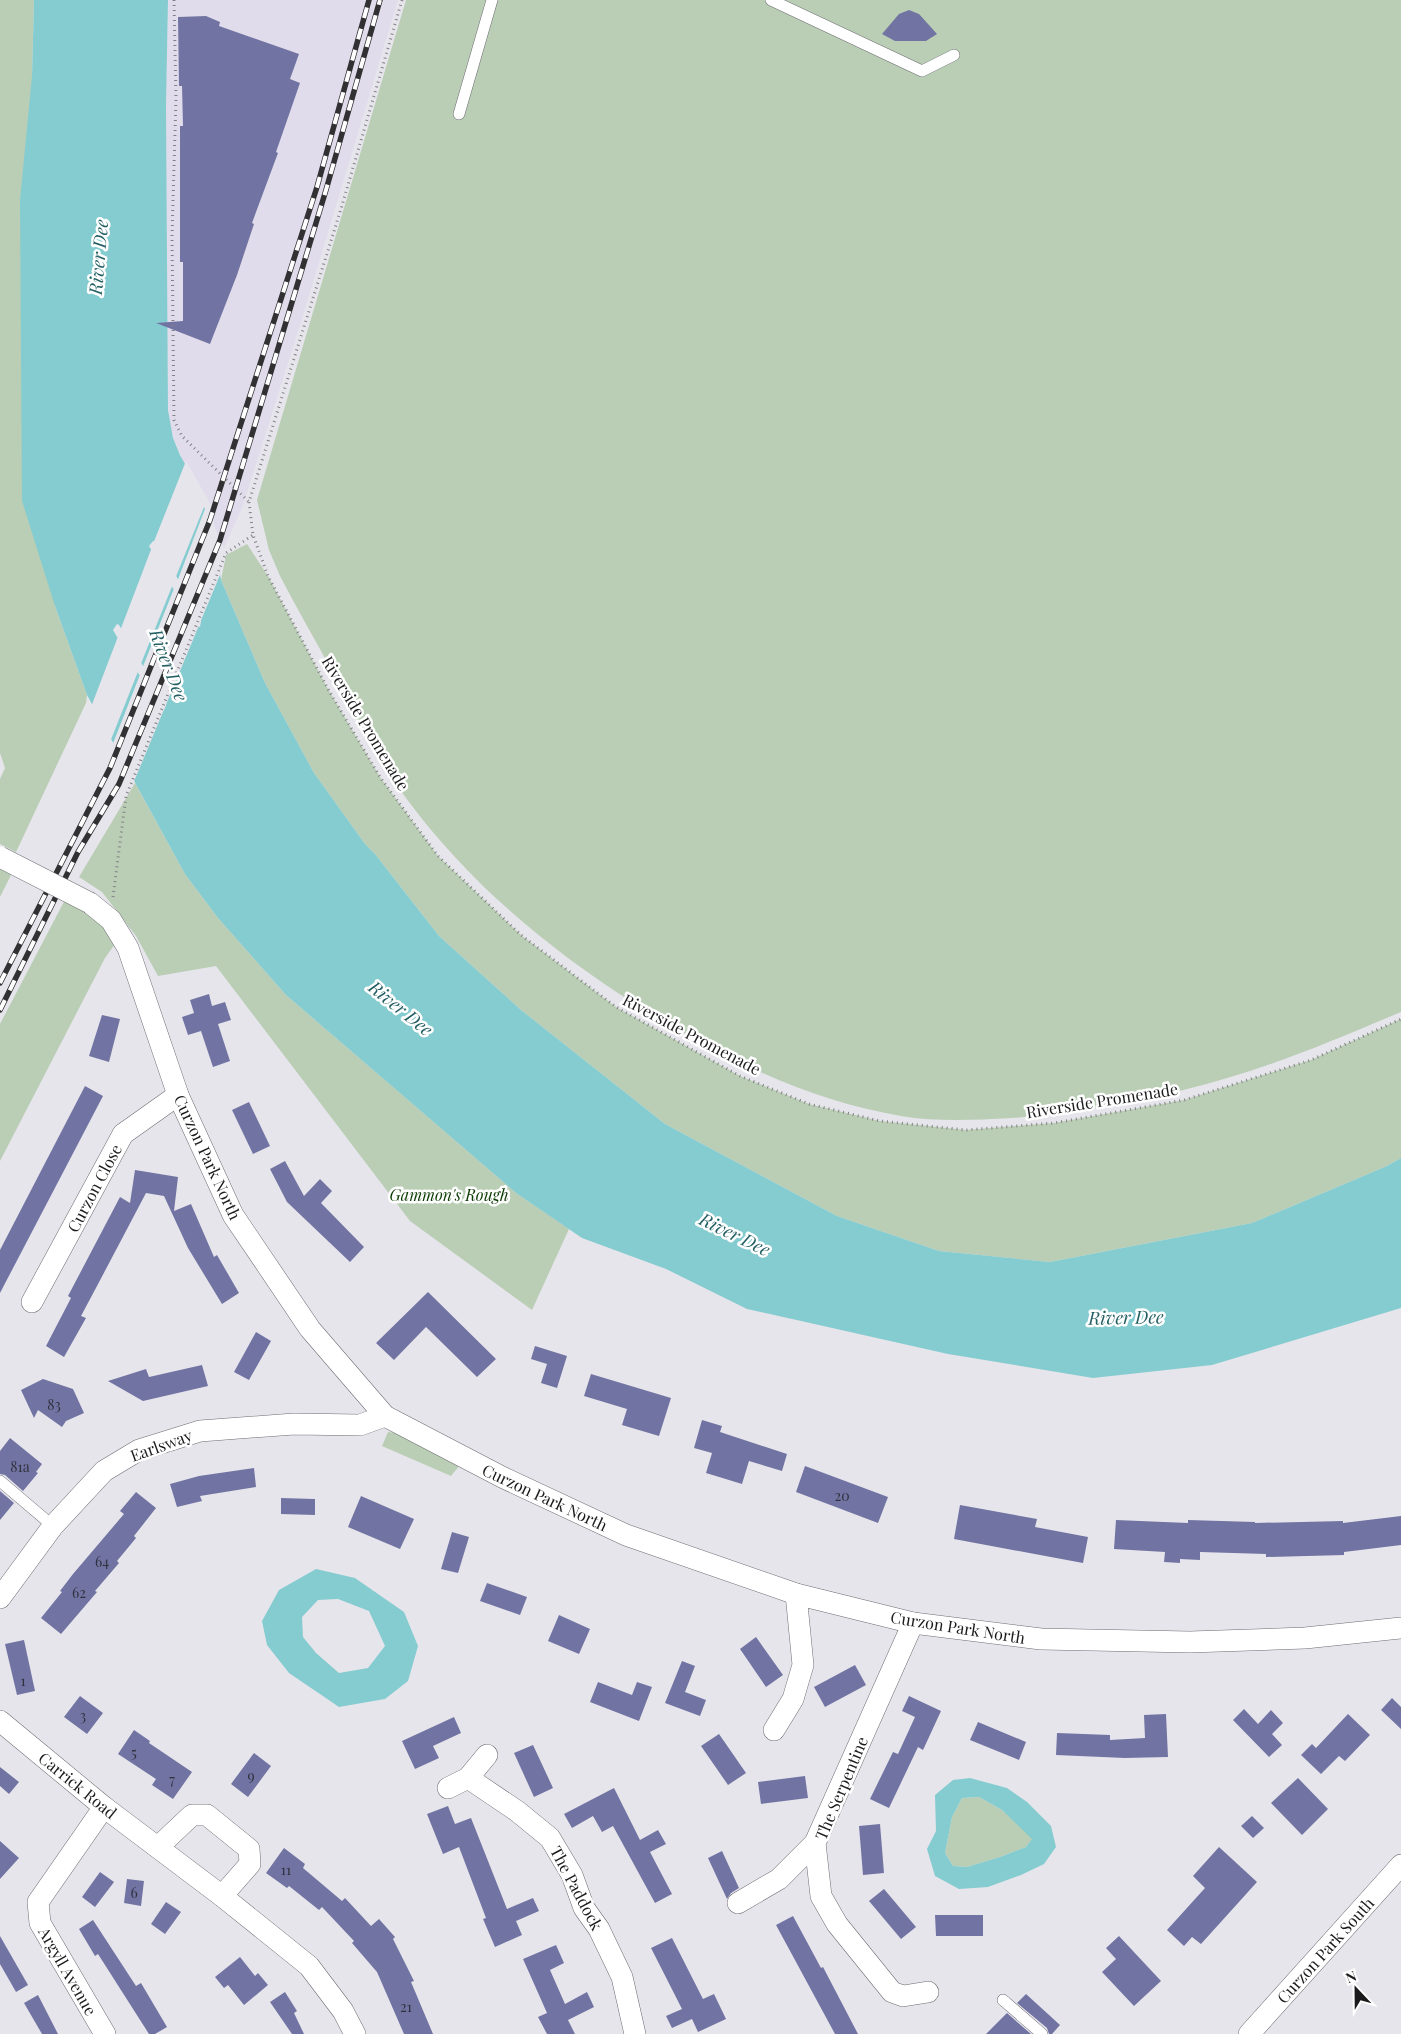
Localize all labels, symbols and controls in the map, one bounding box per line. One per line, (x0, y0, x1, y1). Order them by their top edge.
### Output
water label: River Dee (83, 218, 113, 297)
water label: River Dee (144, 625, 194, 705)
street label: Riverside Promenade (318, 652, 414, 794)
water label: River Dee (363, 974, 438, 1041)
street label: Riverside Promenade (619, 989, 765, 1079)
street label: Riverside Promenade (1025, 1078, 1179, 1122)
street label: Curzon Park North (170, 1091, 246, 1224)
street label: Curzon Close (62, 1140, 126, 1236)
park label: Gammon's Rough (389, 1184, 509, 1205)
water label: River Dee (695, 1206, 774, 1261)
water label: River Dee (1087, 1304, 1164, 1330)
house number: 83 (47, 1395, 61, 1414)
street label: Earlsway (127, 1424, 195, 1466)
house number: 81a (10, 1457, 30, 1476)
street label: Curzon Park North (479, 1459, 612, 1535)
house number: 20 (834, 1486, 850, 1505)
house number: 64 (95, 1552, 109, 1571)
house number: 62 (72, 1583, 86, 1602)
street label: Curzon Park North (889, 1606, 1027, 1648)
house number: 1 (20, 1671, 26, 1690)
house number: 3 (80, 1706, 86, 1725)
street label: The Serpentine (810, 1733, 872, 1843)
house number: 5 (131, 1743, 137, 1762)
street label: Carrick Road (35, 1747, 121, 1823)
house number: 9 (247, 1766, 255, 1785)
house number: 7 (169, 1770, 175, 1789)
street label: The Paddock (546, 1842, 608, 1934)
house number: 11 (281, 1860, 291, 1879)
house number: 6 (130, 1883, 138, 1902)
street label: Curzon Park South (1272, 1892, 1379, 2007)
street label: Argyll Avenue (34, 1922, 102, 2019)
north arrow (1331, 1964, 1381, 2014)
text: N (1343, 1966, 1359, 1987)
house number: 21 (400, 1997, 412, 2016)

